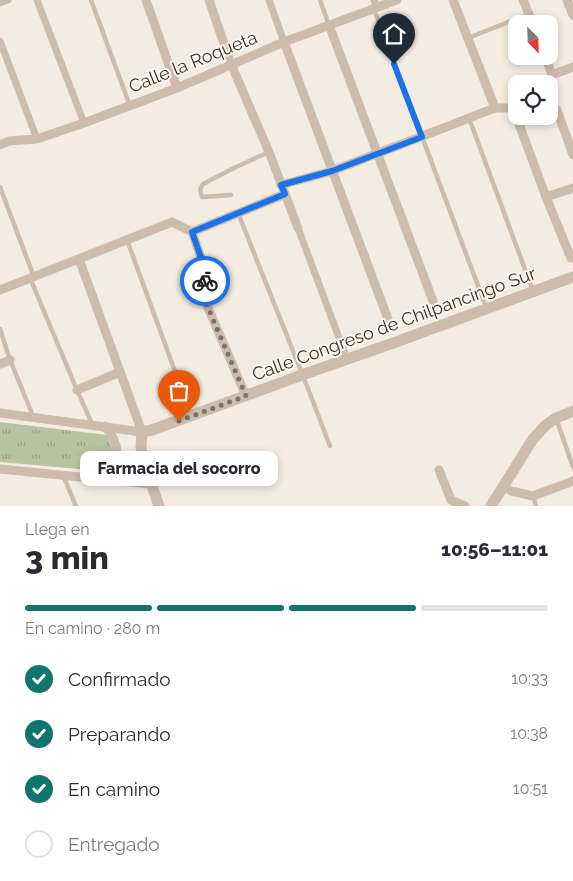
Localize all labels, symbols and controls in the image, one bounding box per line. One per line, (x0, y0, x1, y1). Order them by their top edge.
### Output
pin (373, 13, 415, 64)
north arrow (508, 15, 558, 65)
map controls (508, 15, 558, 125)
icon: home (380, 20, 408, 48)
street label: Calle la Roqueta (126, 26, 260, 97)
button: locate (508, 75, 558, 125)
courier (180, 256, 230, 306)
street label: Calle Congreso de Chilpancingo Sur (249, 262, 539, 385)
icon: bike (191, 267, 219, 295)
pin (158, 370, 200, 421)
icon: bag (165, 377, 193, 405)
callout: Farmacia del socorro (80, 451, 278, 486)
text: Farmacia del socorro (97, 459, 261, 478)
text: Llega en (25, 520, 89, 539)
text: 10:56–11:01 (441, 538, 548, 560)
text: 3 min (25, 539, 109, 576)
text: En camino · 280 m (25, 619, 160, 638)
icon: check (25, 665, 53, 693)
text: Confirmado (68, 668, 171, 690)
text: 10:33 (511, 669, 548, 688)
icon: check (25, 720, 53, 748)
text: Preparando (68, 723, 171, 745)
text: 10:38 (510, 724, 548, 743)
icon: check (25, 775, 53, 803)
text: En camino (68, 778, 160, 800)
text: 10:51 (513, 779, 548, 798)
text: Entregado (68, 833, 160, 855)

